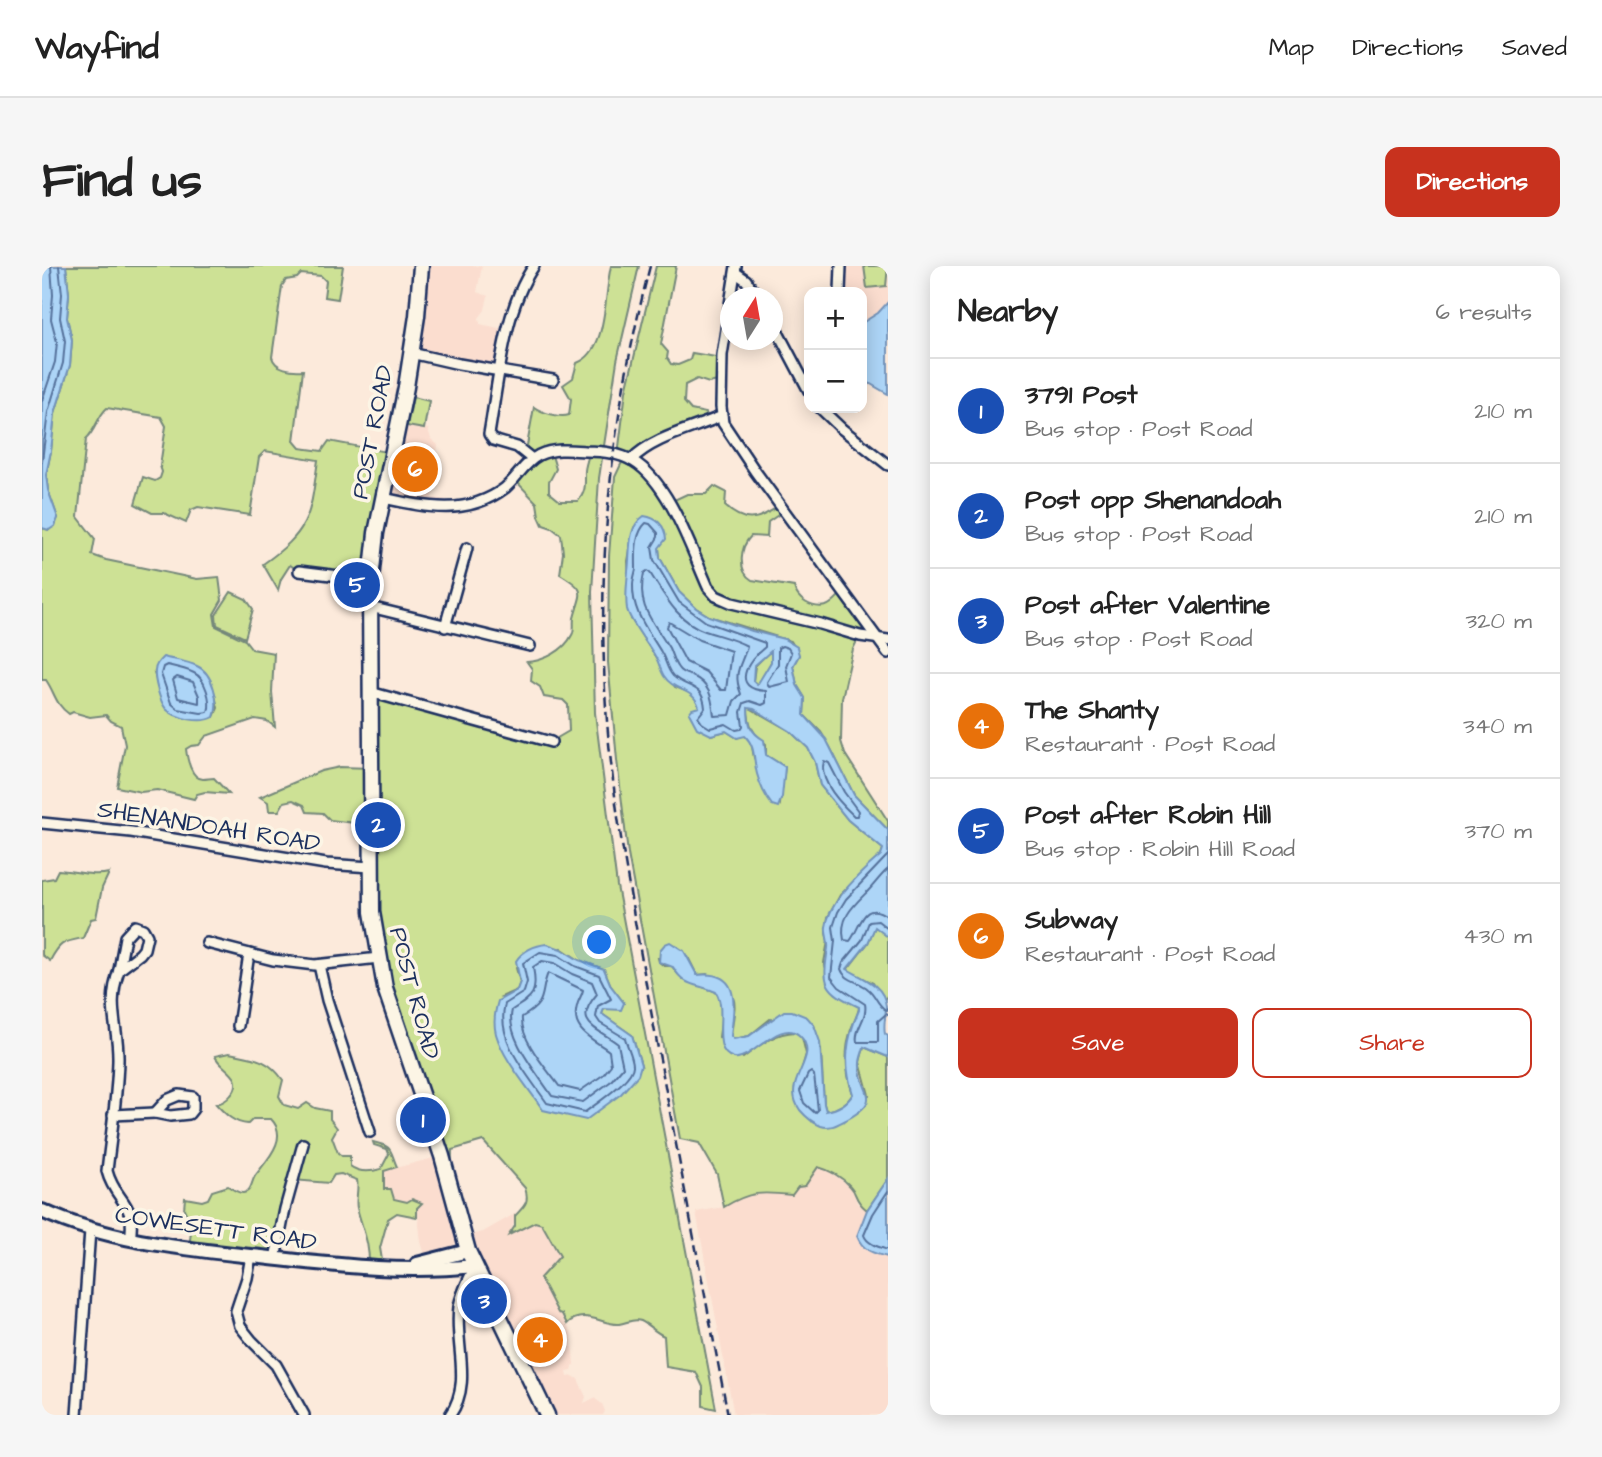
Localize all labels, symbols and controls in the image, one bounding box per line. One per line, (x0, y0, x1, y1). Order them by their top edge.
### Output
text: Wayfind (35, 25, 159, 71)
text: Map (1269, 31, 1314, 65)
text: Directions (1352, 31, 1464, 65)
text: Saved (1502, 31, 1567, 65)
button: Directions (1385, 147, 1560, 217)
text: Find us (42, 148, 202, 216)
north arrow (720, 287, 783, 350)
map controls (804, 287, 867, 413)
button: + (804, 287, 867, 350)
text: Nearby (958, 291, 1058, 333)
text: 6 results (1436, 296, 1532, 328)
button: − (804, 350, 867, 413)
street label: POST ROAD (343, 362, 403, 502)
text: 3791 Post (1025, 377, 1138, 413)
text: 1 (980, 395, 982, 427)
text: 210 m (1474, 395, 1532, 427)
text: Bus stop · Post Road (1025, 413, 1253, 445)
pin: 6 (392, 443, 438, 495)
text: Post opp Shenandoah (1025, 482, 1281, 518)
text: 2 (974, 500, 988, 532)
text: 210 m (1474, 500, 1532, 532)
text: Bus stop · Post Road (1025, 518, 1253, 550)
pin: 5 (334, 559, 380, 611)
text: Post after Valentine (1025, 587, 1270, 623)
text: 3 (975, 605, 987, 637)
text: 320 m (1466, 605, 1532, 637)
text: Bus stop · Post Road (1025, 623, 1253, 655)
text: The Shanty (1025, 692, 1159, 728)
text: 4 (973, 710, 989, 742)
text: 340 m (1463, 710, 1532, 742)
text: Restaurant · Post Road (1025, 728, 1275, 760)
street label: SHENANDOAH ROAD (95, 793, 323, 861)
text: Post after Robin Hill (1025, 797, 1271, 833)
pin: 2 (355, 799, 401, 851)
text: 5 (973, 815, 989, 847)
text: 370 m (1465, 815, 1532, 847)
text: Bus stop · Robin Hill Road (1025, 833, 1295, 865)
text: Subway (1025, 902, 1118, 938)
text: 6 (974, 920, 988, 952)
text: 430 m (1463, 920, 1532, 952)
street label: POST ROAD (380, 923, 448, 1063)
your location (582, 925, 616, 959)
text: Restaurant · Post Road (1025, 938, 1275, 970)
button: Save (958, 1008, 1238, 1078)
button: Share (1252, 1008, 1532, 1078)
pin: 1 (400, 1094, 446, 1146)
street label: COWESETT ROAD (113, 1198, 319, 1260)
pin: 3 (461, 1275, 507, 1327)
pin: 4 (517, 1314, 563, 1366)

